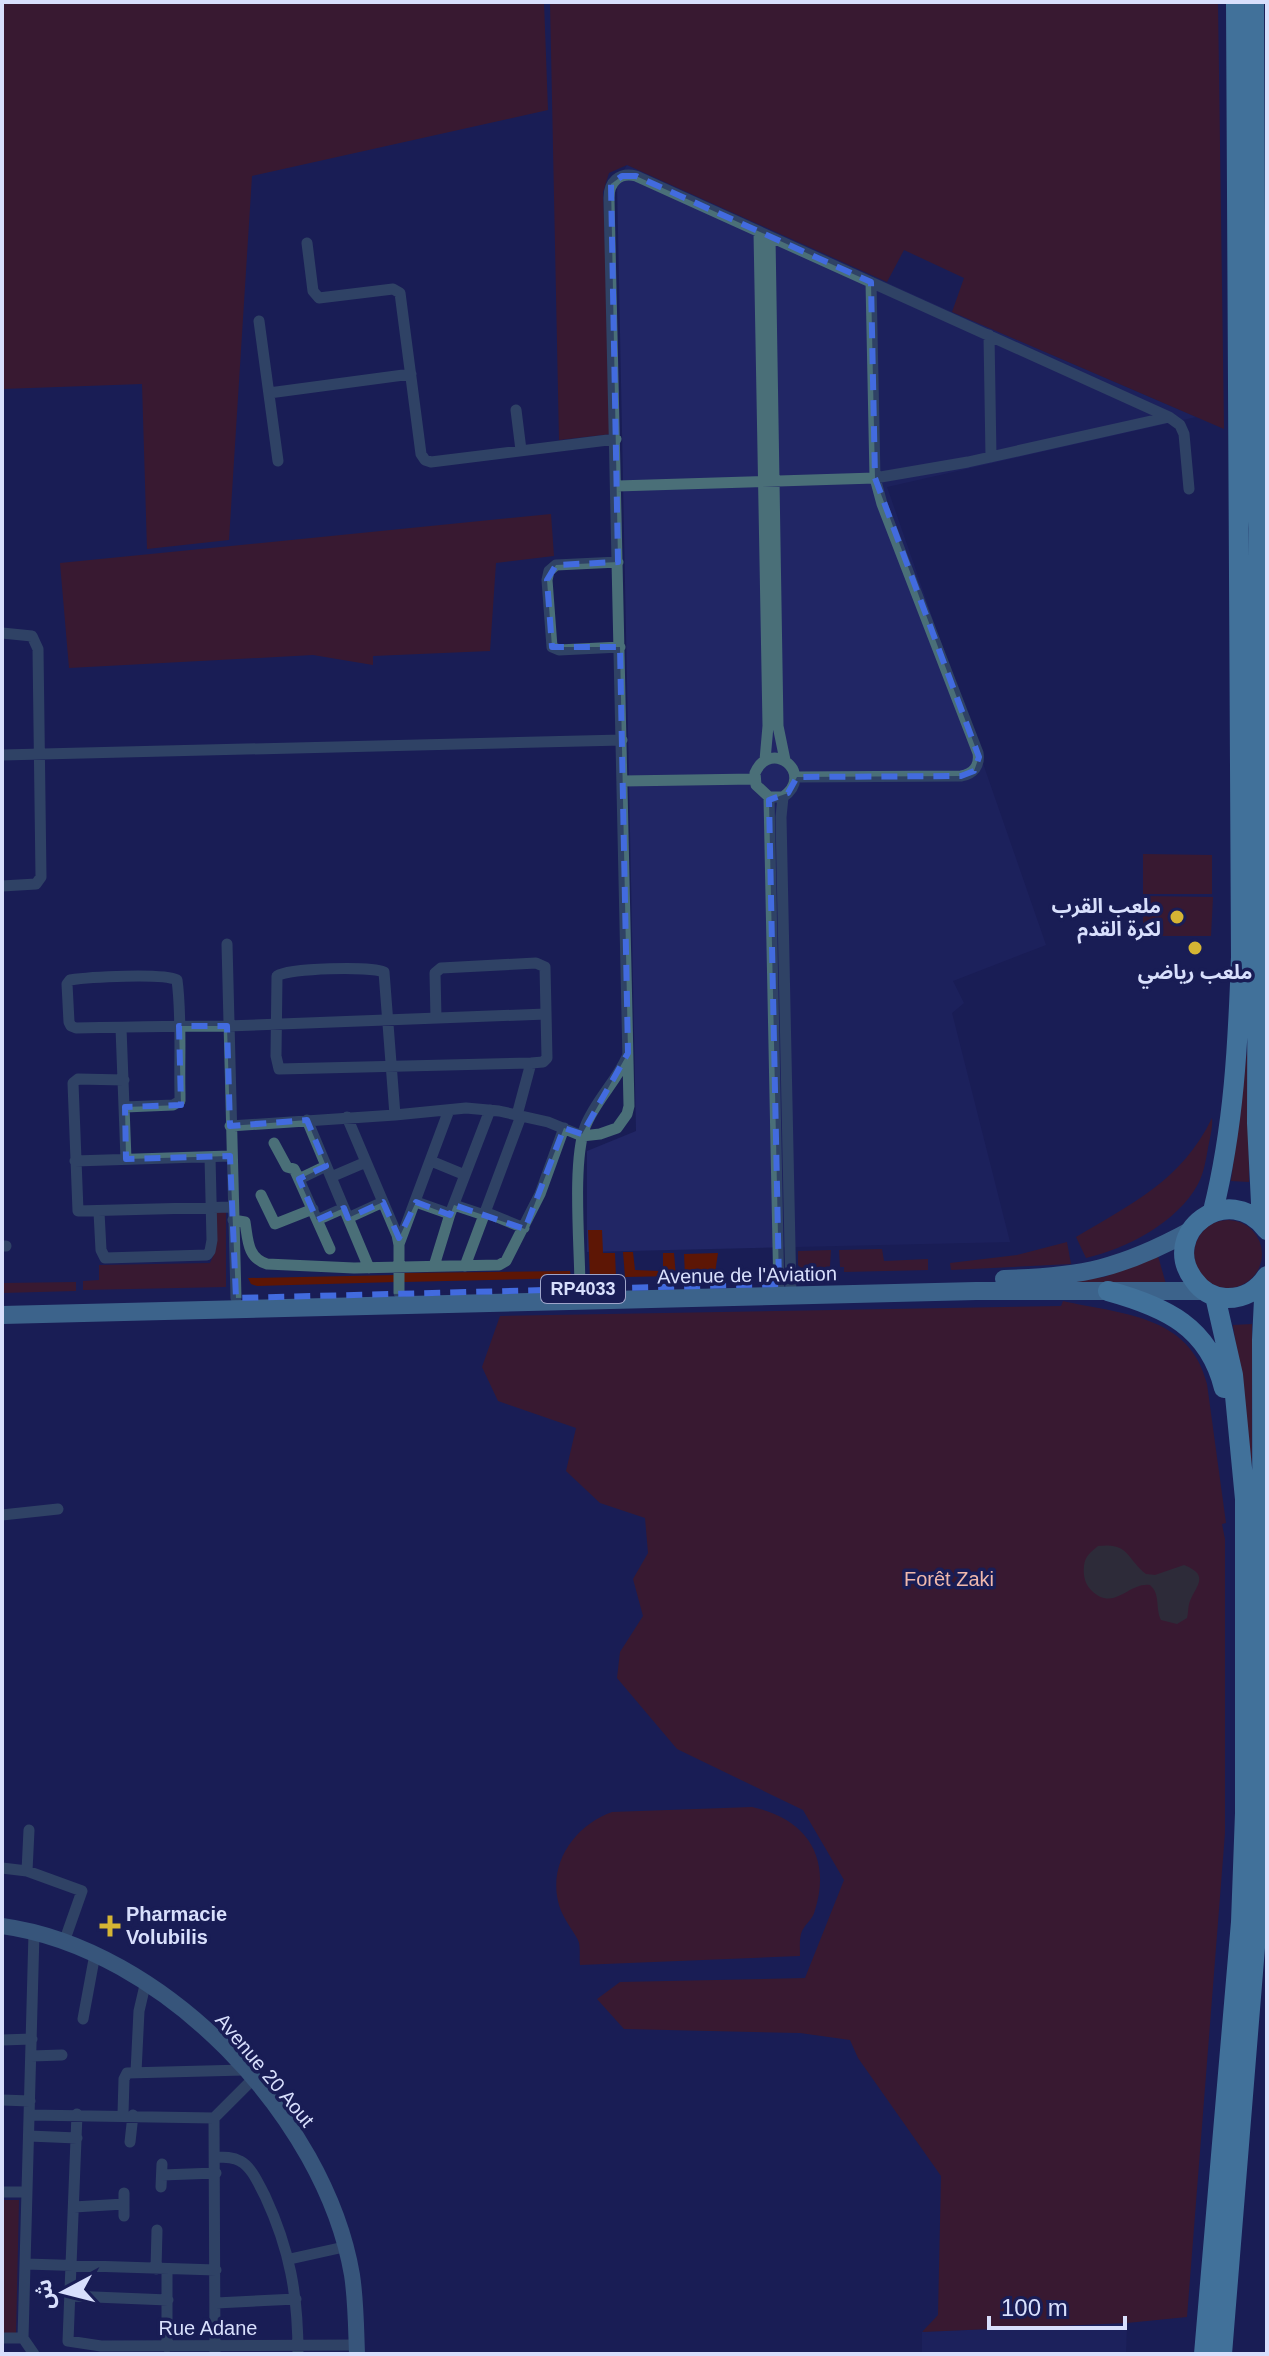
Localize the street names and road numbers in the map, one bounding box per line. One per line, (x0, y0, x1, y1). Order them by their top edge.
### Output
street label: Avenue de l'Aviation (657, 1262, 837, 1288)
road number: RP4033 (541, 1275, 625, 1303)
street label: Avenue 20 Aout (211, 2009, 319, 2131)
street label: Rue Adane (159, 2317, 257, 2339)

